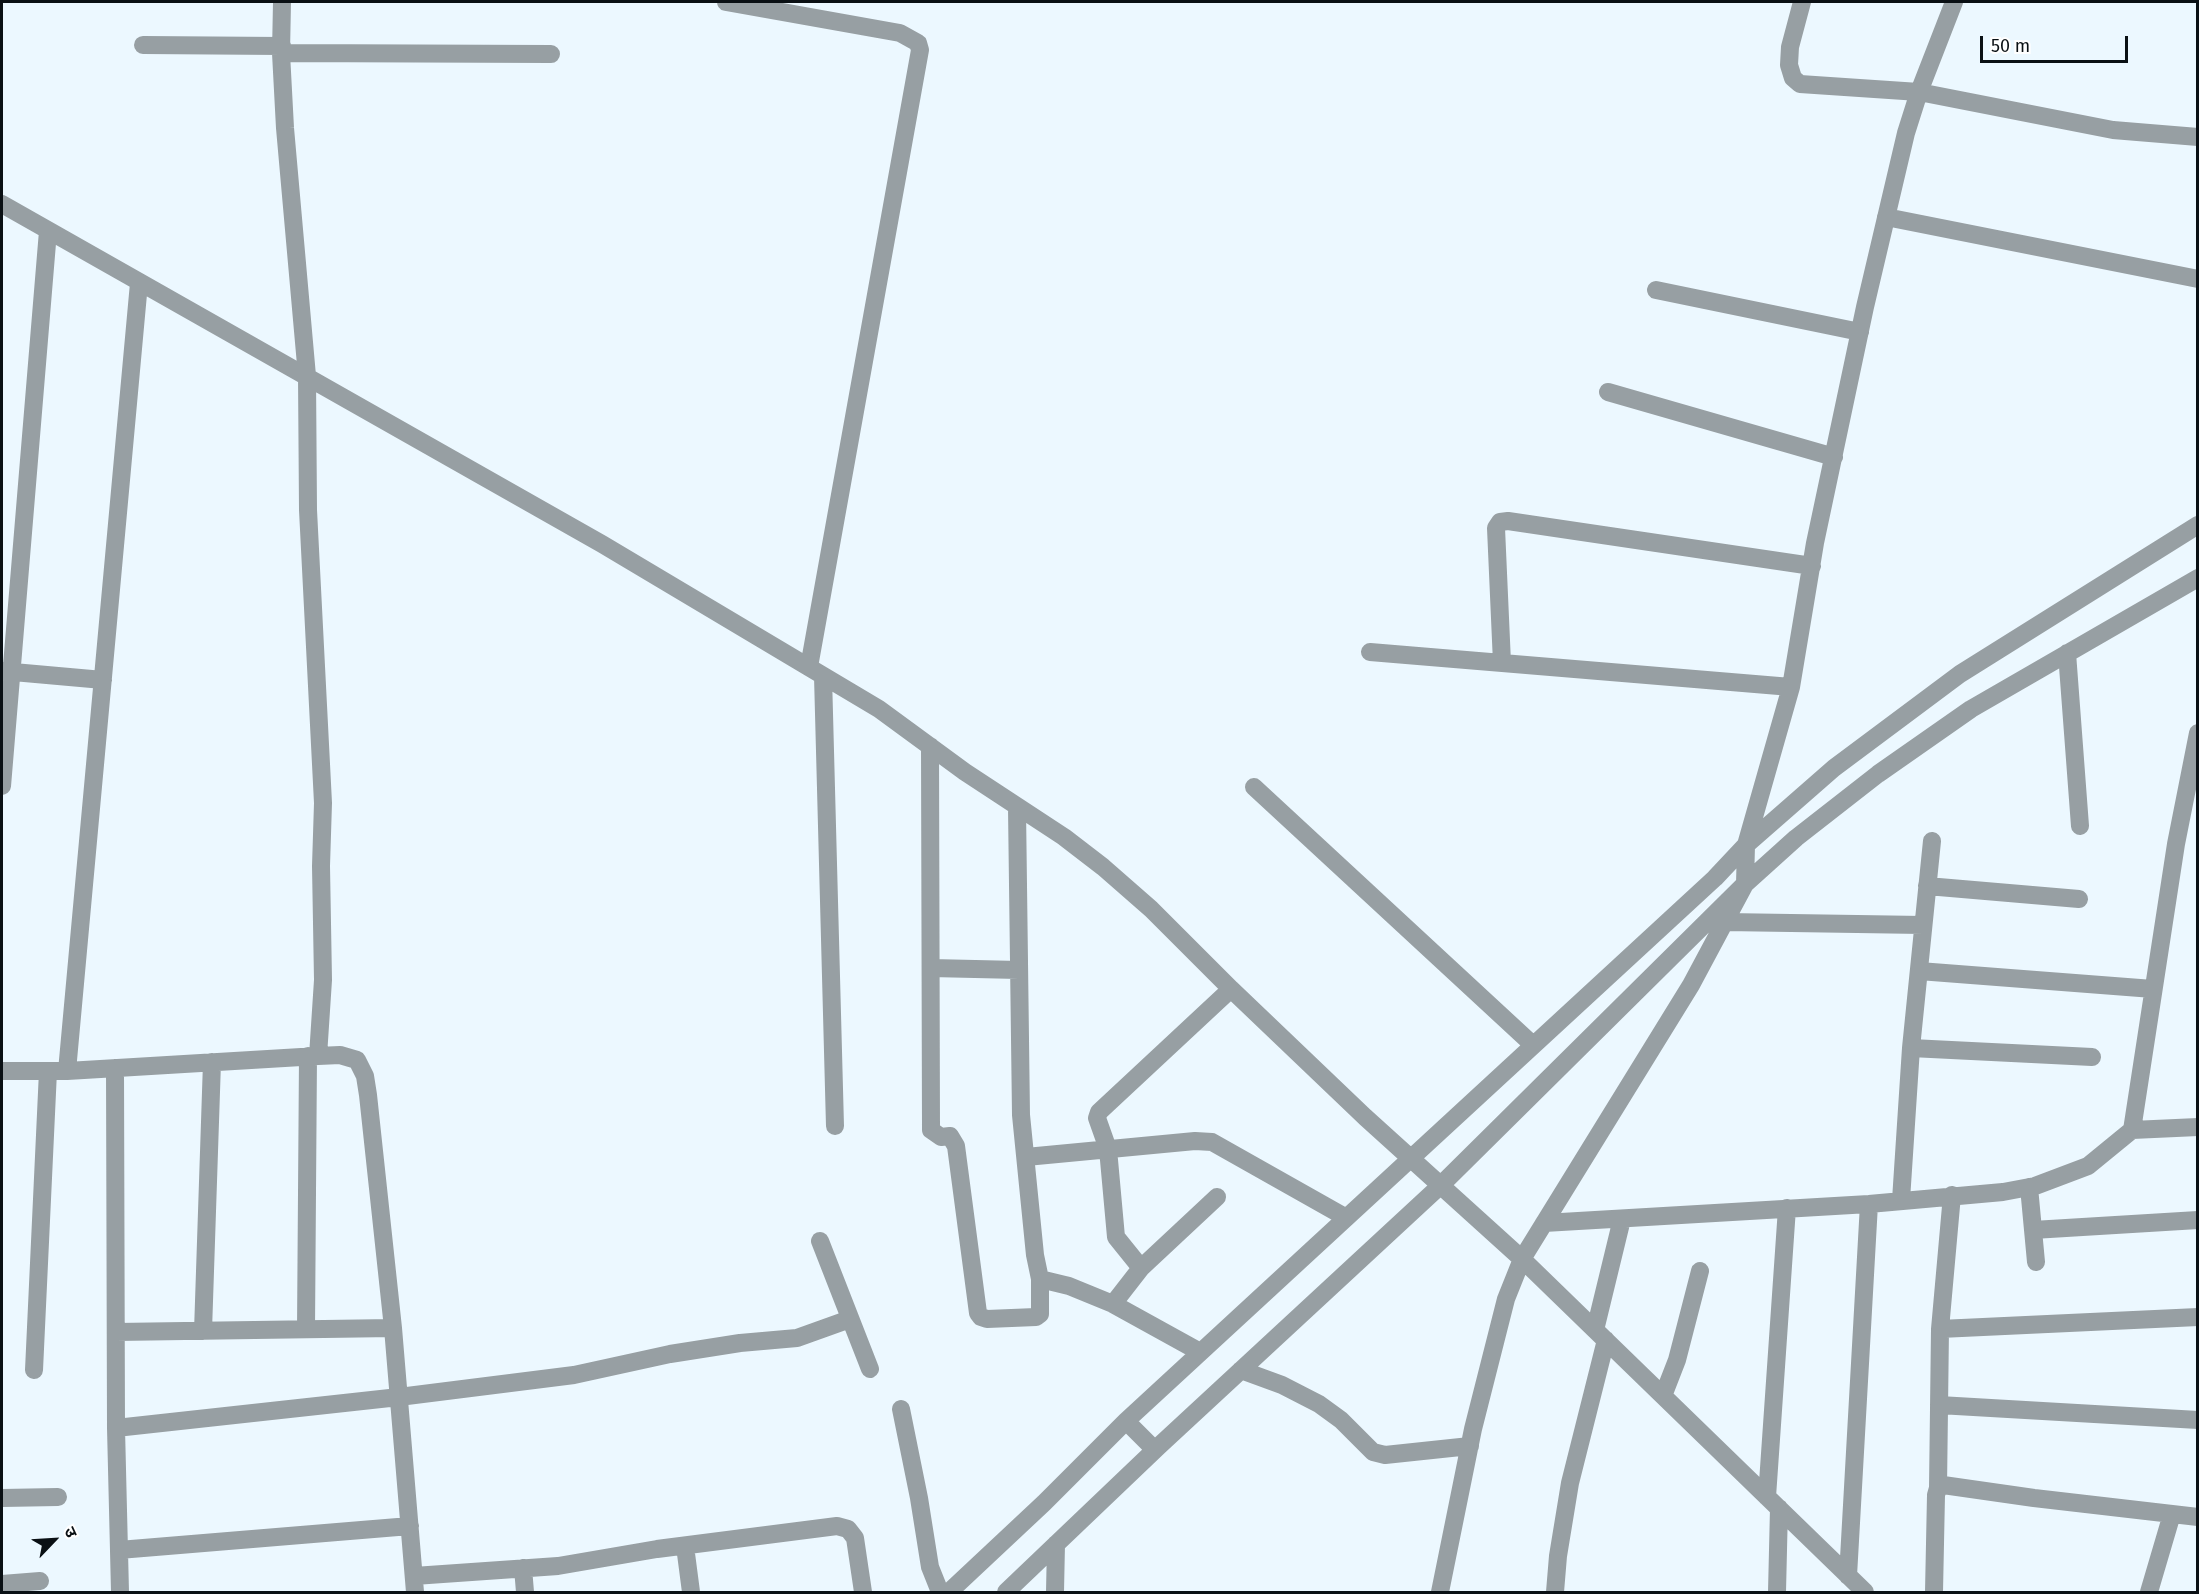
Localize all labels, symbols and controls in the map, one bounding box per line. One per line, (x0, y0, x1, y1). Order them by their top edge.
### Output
scale bar (1983, 24, 2132, 62)
text: 50 m (1991, 35, 2030, 57)
north arrow (24, 1510, 84, 1570)
text: उ (60, 1524, 81, 1540)

